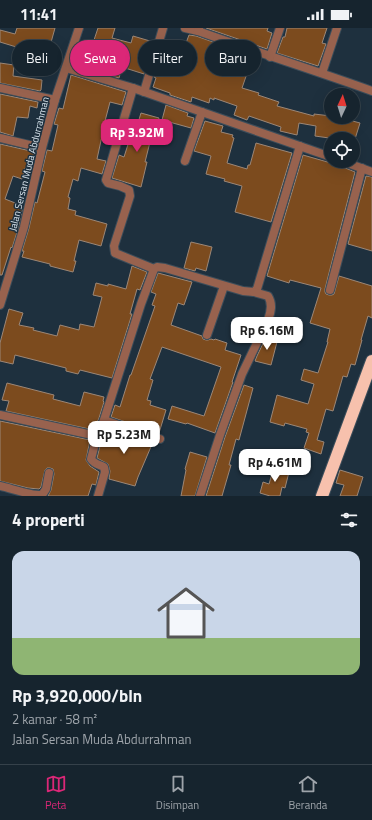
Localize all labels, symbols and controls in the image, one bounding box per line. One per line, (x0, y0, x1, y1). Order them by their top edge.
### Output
text: 11:41 (20, 3, 57, 26)
chip: Beli (12, 40, 62, 76)
chip: Sewa (70, 40, 130, 76)
chip: Filter (138, 40, 197, 76)
chip: Baru (205, 40, 261, 76)
north arrow (324, 88, 360, 124)
map controls (324, 88, 360, 168)
street label: Jalan Sersan Muda Abdurrahman (5, 95, 53, 233)
pin: Rp 3.92M (96, 119, 178, 153)
text: Rp 3.92M (110, 122, 164, 142)
button: locate (324, 132, 360, 168)
pin: Rp 6.16M (226, 317, 308, 351)
text: Rp 6.16M (240, 320, 294, 340)
pin: Rp 5.23M (83, 421, 165, 455)
text: Rp 5.23M (97, 424, 151, 444)
pin: Rp 4.61M (234, 449, 316, 483)
text: Rp 4.61M (248, 452, 302, 472)
text: 4 properti (12, 507, 85, 533)
icon: filters (338, 509, 360, 531)
icon: home (150, 577, 222, 649)
text: Rp 3,920,000/bln (12, 683, 142, 709)
text: 2 kamar · 58 m² (12, 709, 97, 729)
text: Jalan Sersan Muda Abdurrahman (12, 729, 191, 749)
tab: Peta (45, 773, 67, 813)
tab: Disimpan (156, 773, 199, 813)
tab: Beranda (289, 773, 327, 813)

